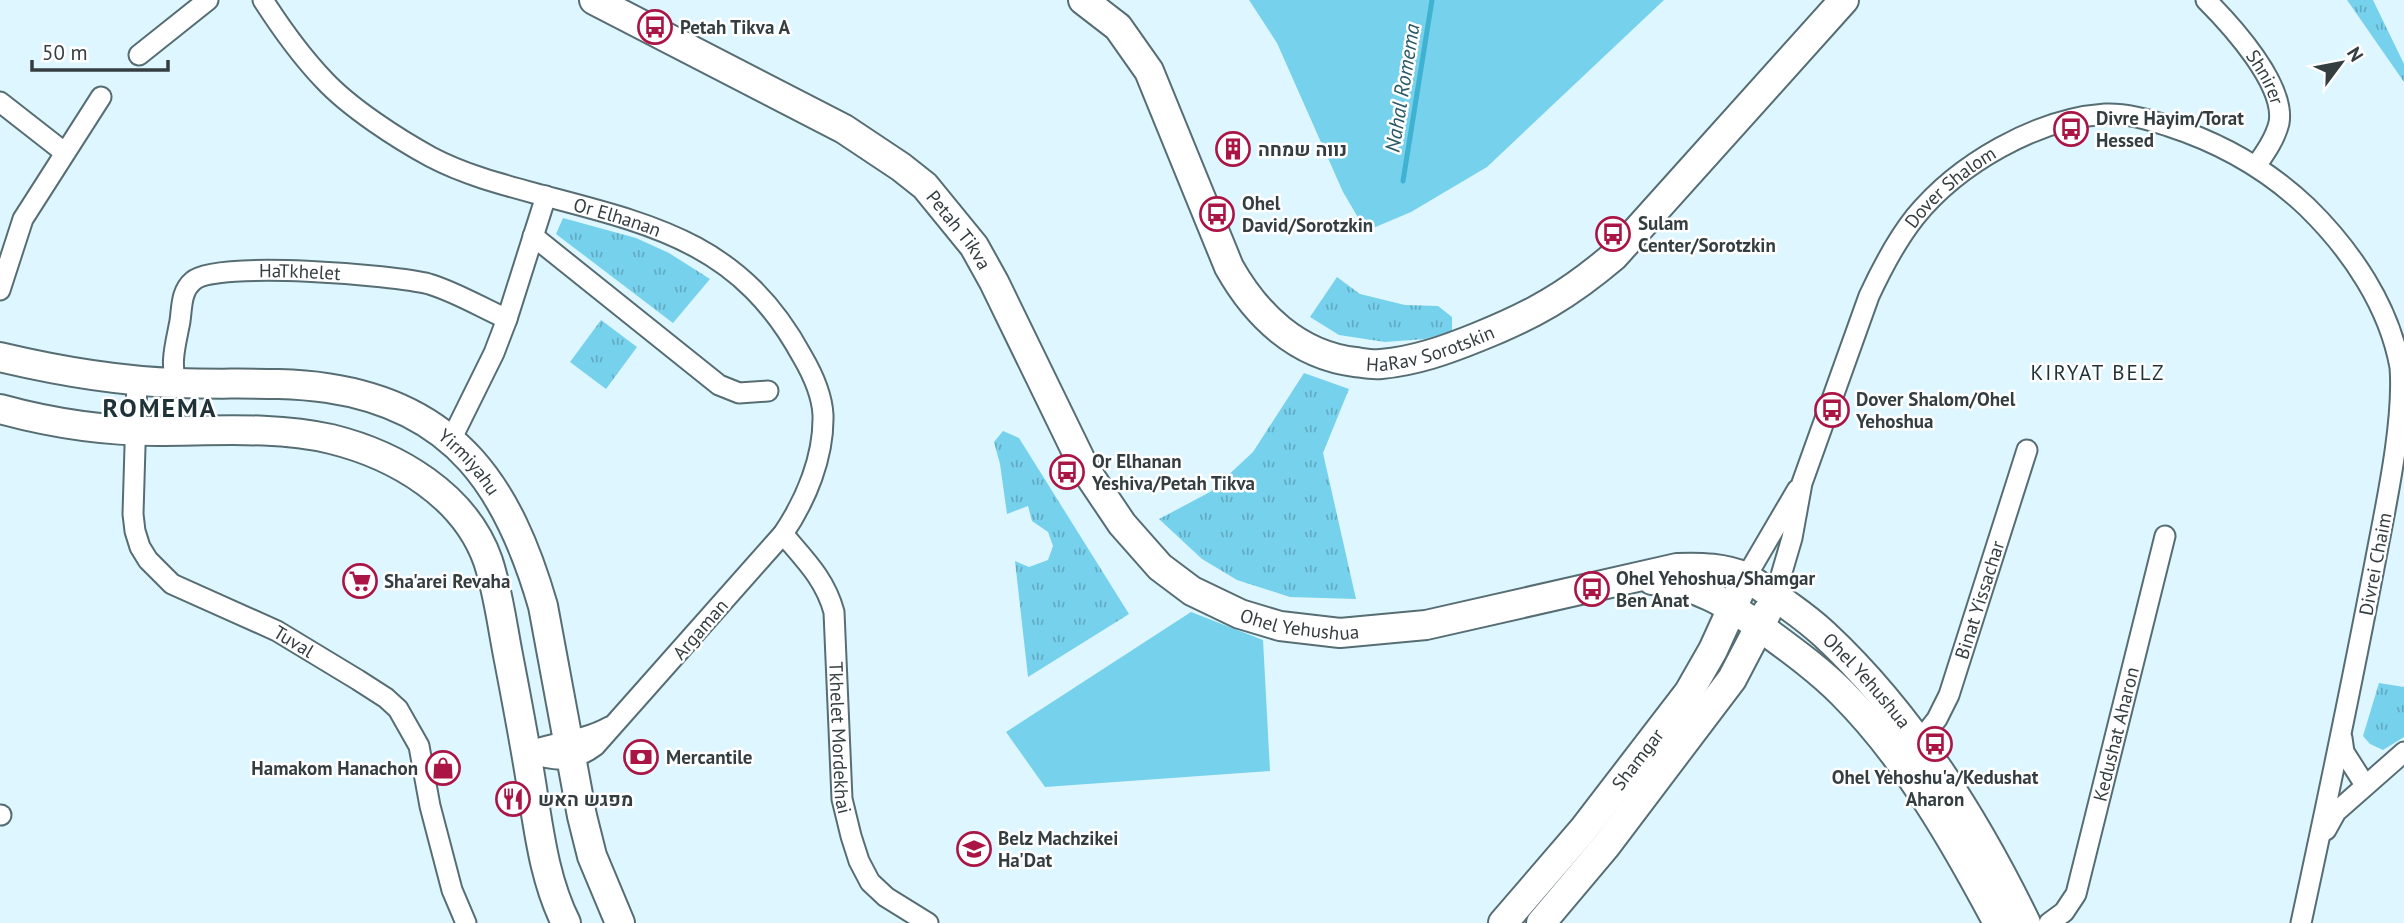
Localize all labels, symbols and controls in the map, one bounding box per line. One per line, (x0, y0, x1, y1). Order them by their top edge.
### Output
bus stop icon: Petah Tikva A (636, 8, 674, 46)
place label: Petah Tikva A (680, 15, 790, 39)
water label: Nahal Romema (1379, 21, 1426, 154)
scale bar (32, 28, 168, 72)
north arrow (2306, 28, 2376, 98)
text: 50 m (42, 39, 88, 66)
text: N (2342, 42, 2369, 66)
street label: Shnirer (2241, 45, 2290, 107)
place label: Divre Hayim/Torat Hessed (2096, 106, 2244, 152)
bus stop icon: Divre Hayim/Torat Hessed (2052, 110, 2090, 148)
building icon: נווה שמחה (1214, 130, 1252, 168)
place label: נווה שמחה (1258, 137, 1347, 161)
street label: Dover Shalom (1899, 141, 2000, 233)
street label: Petah Tikva (921, 185, 997, 274)
place label: Ohel David/Sorotzkin (1242, 191, 1373, 237)
street label: Or Elhanan (571, 192, 665, 242)
bus stop icon: Ohel David/Sorotzkin (1198, 195, 1236, 233)
place label: Sulam Center/Sorotzkin (1638, 211, 1776, 257)
bus stop icon: Sulam Center/Sorotzkin (1594, 215, 1632, 253)
street label: HaTkhelet (259, 258, 342, 285)
street label: HaRav Sorotskin (1365, 320, 1498, 377)
district label: KIRYAT BELZ (2031, 359, 2165, 386)
place label: Dover Shalom/Ohel Yehoshua (1855, 387, 2016, 433)
district label: ROMEMA (102, 391, 218, 424)
bus stop icon: Dover Shalom/Ohel Yehoshua (1813, 391, 1851, 429)
street label: Yirmiyahu (434, 423, 506, 500)
place label: Or Elhanan Yeshiva/Petah Tikva (1091, 449, 1255, 495)
bus stop icon: Or Elhanan Yeshiva/Petah Tikva (1048, 453, 1086, 491)
street label: Divrei Chaim (2353, 511, 2397, 617)
street label: Binat Yissachar (1949, 537, 2010, 662)
supermarket icon: Sha'arei Revaha (341, 562, 379, 600)
place label: Ohel Yehoshua/Shamgar Ben Anat (1616, 566, 1816, 612)
place label: Sha'arei Revaha (384, 569, 510, 593)
bus stop icon: Ohel Yehoshua/Shamgar Ben Anat (1573, 570, 1611, 608)
street label: Argaman (667, 594, 733, 664)
street label: Ohel Yehushua (1237, 603, 1360, 645)
street label: Tuval (269, 620, 319, 663)
street label: Ohel Yehushua (1818, 627, 1916, 733)
street label: Tkhelet Mordekhai (824, 661, 857, 816)
street label: Kedushat Aharon (2088, 664, 2144, 804)
street label: Shamgar (1606, 723, 1669, 795)
bus stop icon: Ohel Yehoshu'a/Kedushat Aharon (1916, 725, 1954, 763)
bank icon: Mercantile (622, 738, 660, 776)
place label: Mercantile (666, 745, 753, 769)
shop icon: Hamakom Hanachon (424, 749, 462, 787)
place label: Hamakom Hanachon (251, 756, 418, 780)
place label: Ohel Yehoshu'a/Kedushat Aharon (1832, 765, 2039, 811)
restaurant icon: מפגש האש (494, 780, 532, 818)
place label: מפגש האש (538, 787, 633, 811)
place label: Belz Machzikei Ha'Dat (998, 826, 1118, 872)
school or university icon: Belz Machzikei Ha'Dat (955, 830, 993, 868)

